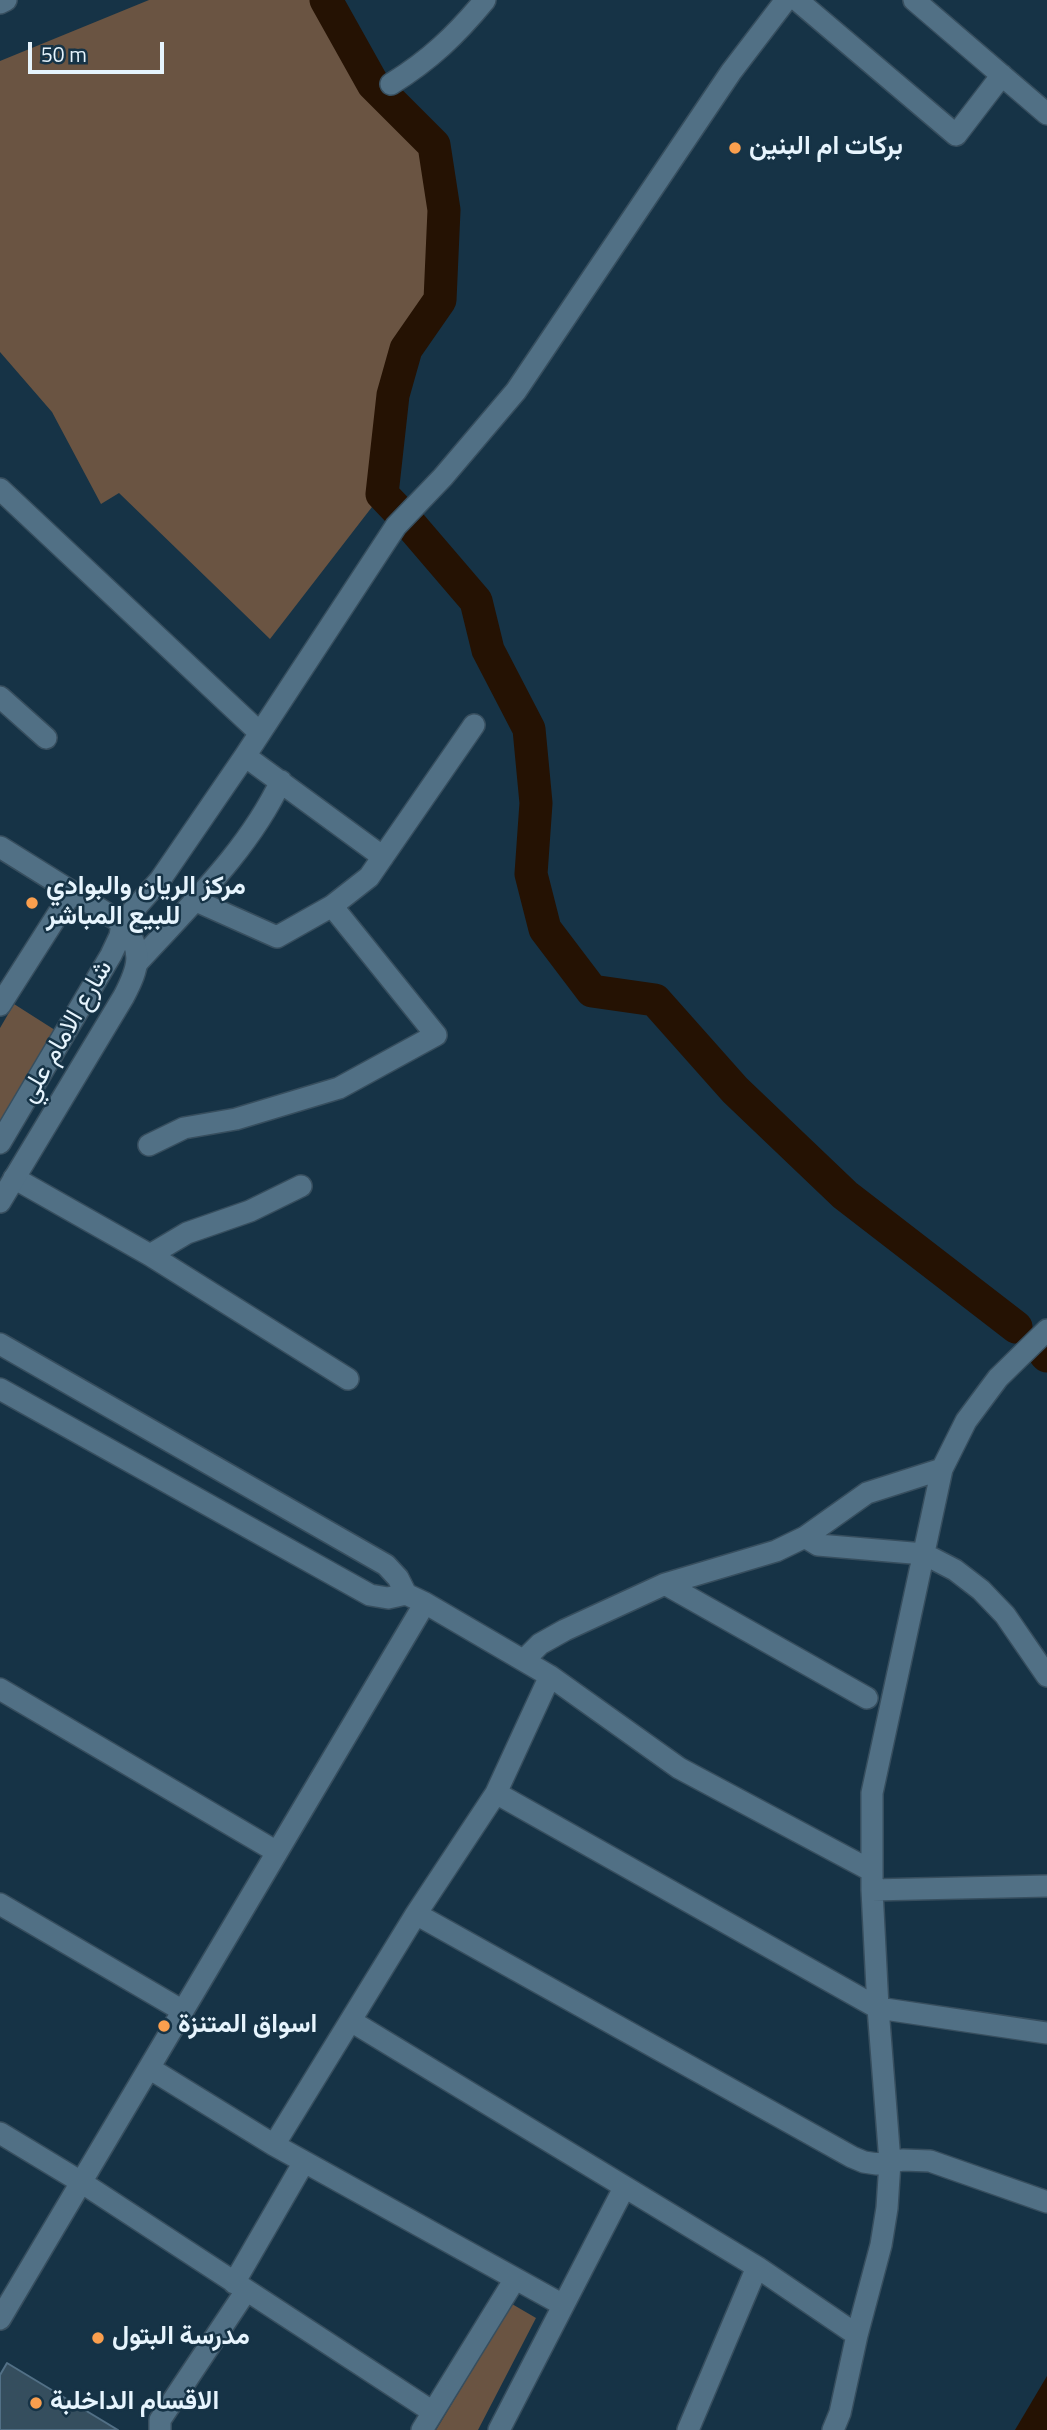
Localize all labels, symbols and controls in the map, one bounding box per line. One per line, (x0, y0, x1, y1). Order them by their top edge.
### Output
scale bar (32, 28, 168, 72)
text: 50 m (41, 38, 87, 70)
place label: بركات ام البنين (749, 132, 903, 164)
marker: بركات ام البنين (727, 140, 743, 156)
place label: مركز الريان والبوادي للبيع المباشر (46, 872, 246, 934)
marker: مركز الريان والبوادي للبيع المباشر (24, 895, 40, 911)
street label: شارع الامام علي (14, 955, 120, 1109)
place label: اسواق المتنزة (178, 2010, 317, 2042)
marker: اسواق المتنزة (156, 2018, 172, 2034)
place label: مدرسة البتول (112, 2322, 250, 2354)
marker: مدرسة البتول (90, 2330, 106, 2346)
place label: الاقسام الداخلبة (50, 2387, 219, 2419)
marker: الاقسام الداخلبة (28, 2395, 44, 2411)

